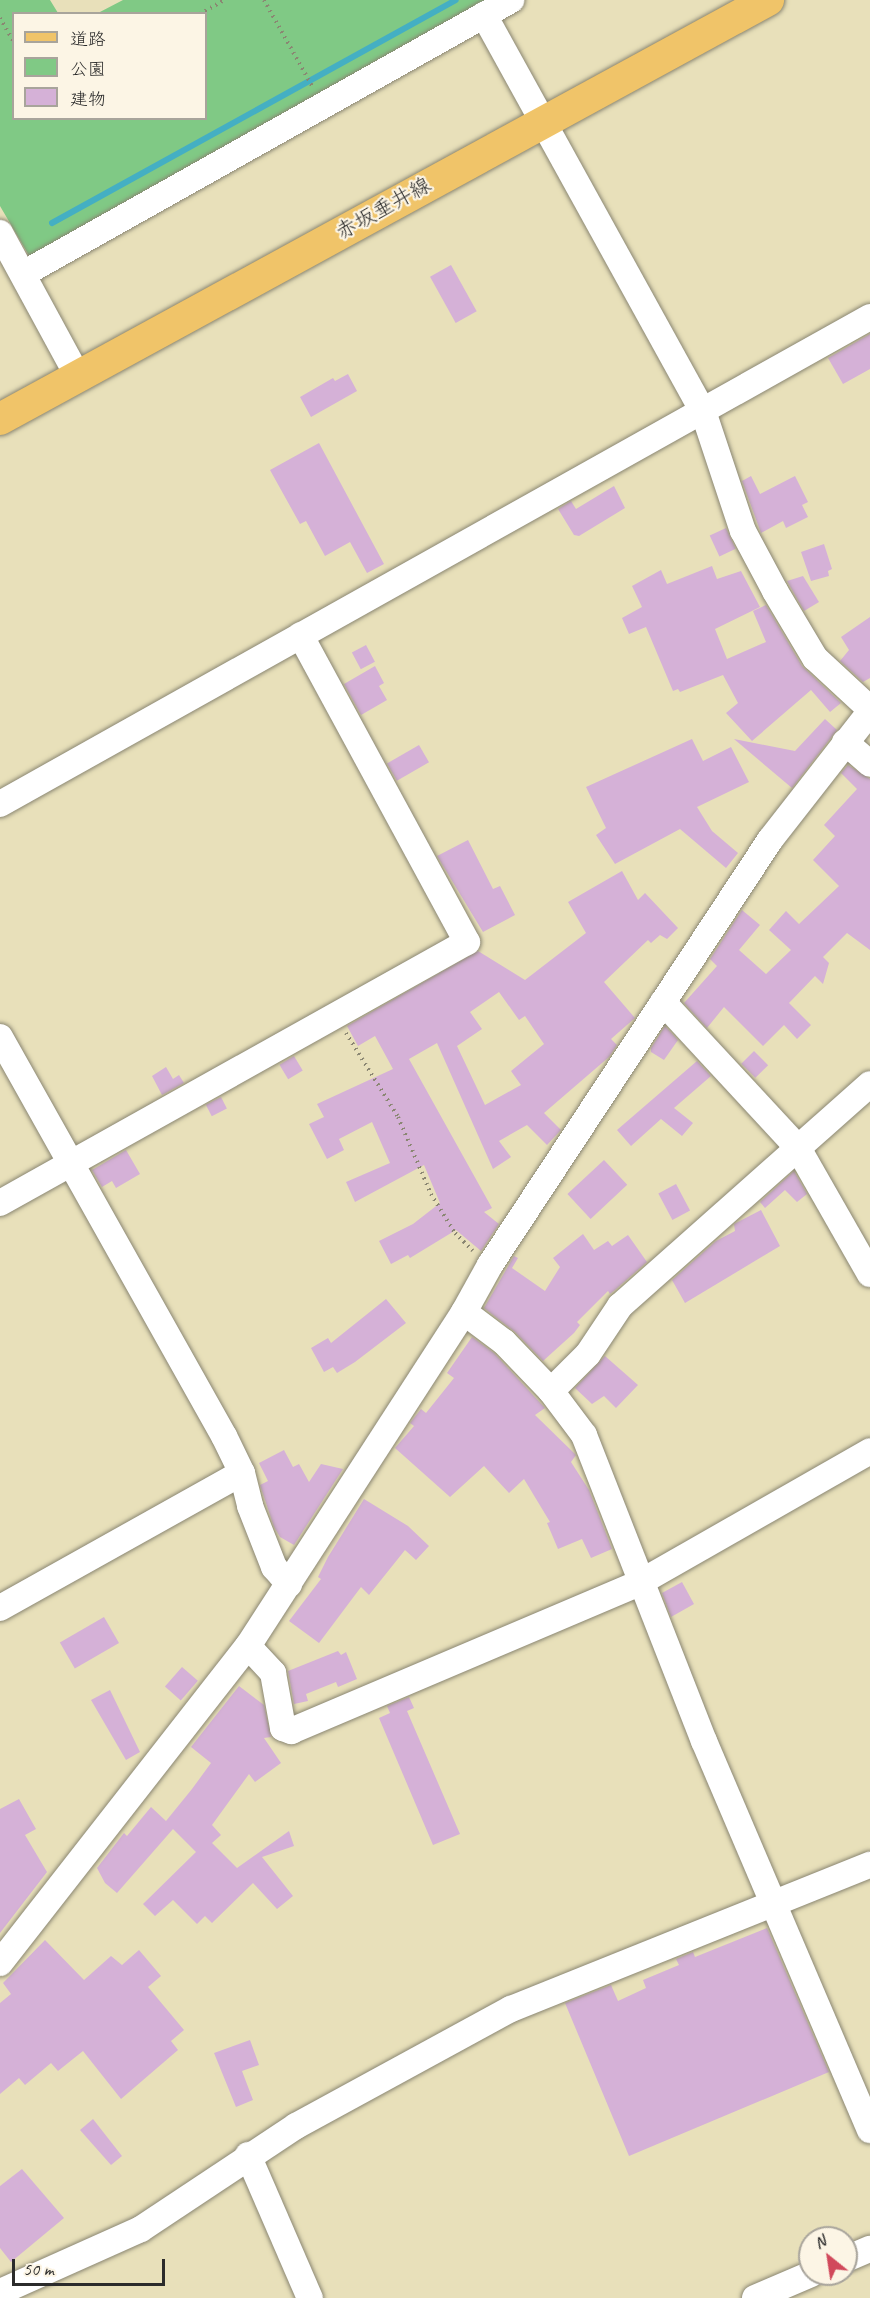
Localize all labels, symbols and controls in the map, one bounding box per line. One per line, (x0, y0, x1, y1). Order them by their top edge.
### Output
legend (12, 12, 207, 120)
text: 道路 (70, 28, 106, 50)
text: 公園 (70, 58, 106, 80)
text: 建物 (70, 88, 106, 110)
street label: 赤坂垂井線 (331, 172, 435, 244)
north arrow (798, 2226, 858, 2286)
text: N (811, 2231, 829, 2253)
scale bar (15, 2247, 168, 2285)
text: 50 m (23, 2258, 54, 2280)

